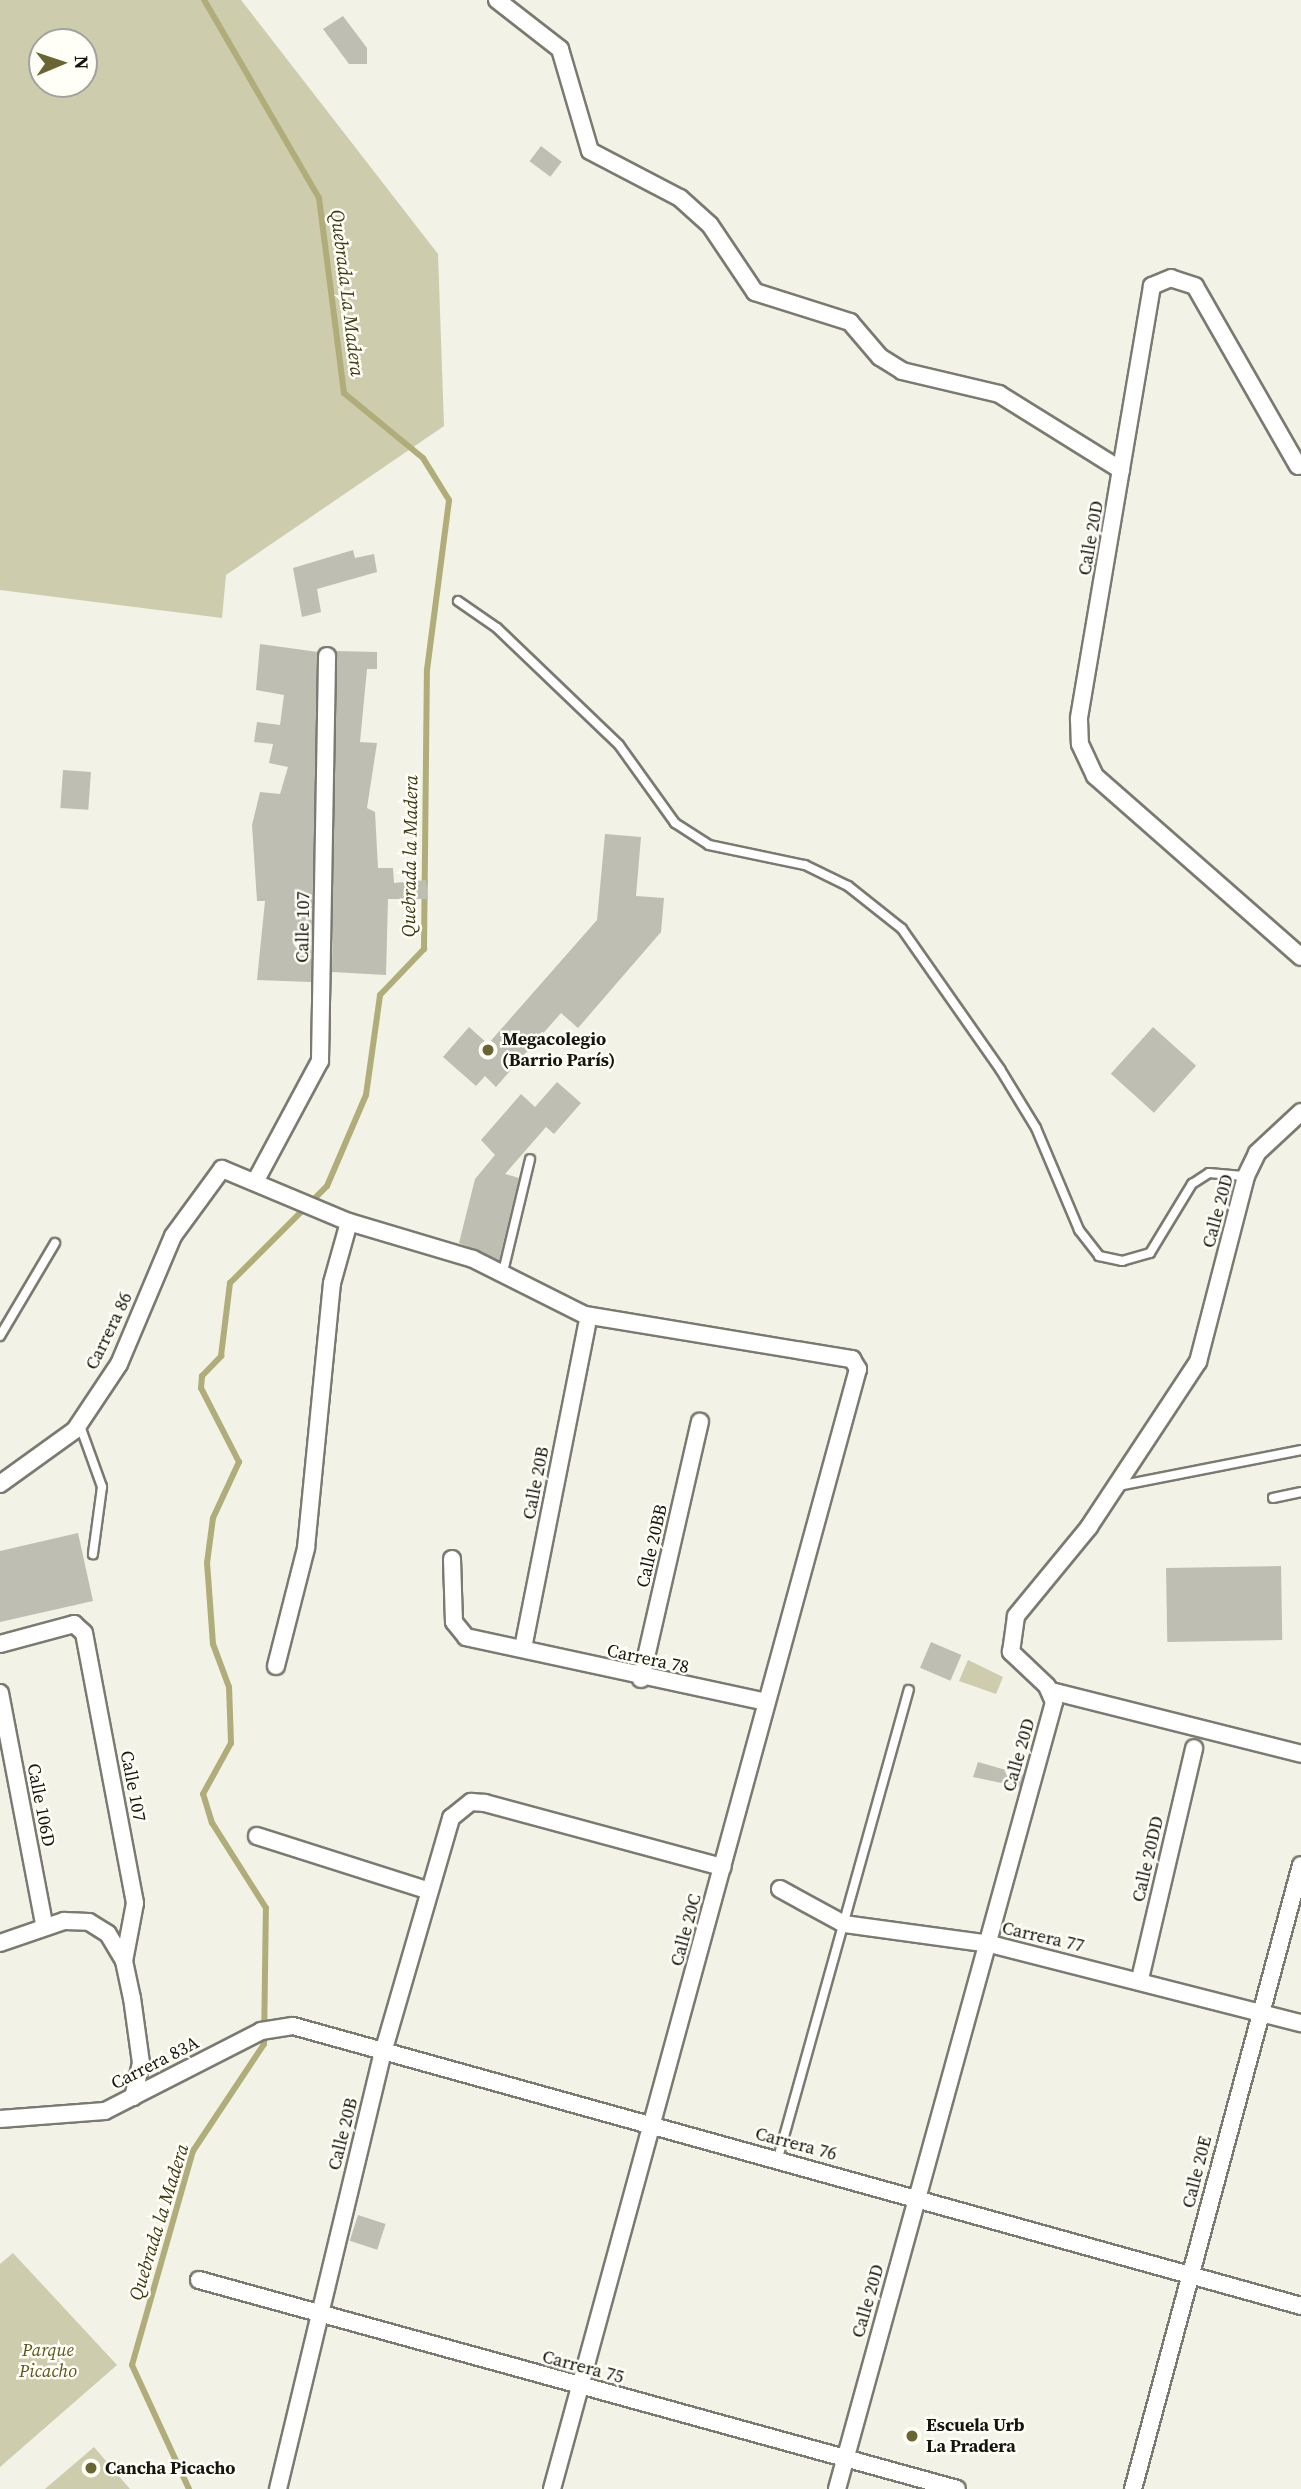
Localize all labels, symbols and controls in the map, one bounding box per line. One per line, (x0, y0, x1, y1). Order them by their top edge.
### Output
north arrow (28, 28, 98, 98)
text: N (69, 55, 95, 70)
water label: Quebrada La Madera (325, 208, 369, 378)
street label: Calle 20D (1074, 499, 1108, 577)
water label: Quebrada la Madera (397, 775, 423, 937)
street label: Calle 107 (292, 891, 314, 963)
place label: Megacolegio (Barrio París) (502, 1029, 615, 1072)
marker: Megacolegio (Barrio París) (480, 1042, 496, 1058)
street label: Calle 20D (1198, 1172, 1238, 1250)
street label: Carrera 86 (81, 1289, 137, 1373)
street label: Calle 20B (518, 1445, 554, 1521)
street label: Calle 20BB (632, 1502, 672, 1590)
street label: Carrera 78 (605, 1640, 691, 1678)
street label: Calle 20D (998, 1716, 1040, 1794)
street label: Calle 107 (116, 1749, 150, 1823)
street label: Calle 106D (22, 1762, 60, 1848)
street label: Calle 20DD (1128, 1814, 1168, 1904)
street label: Calle 20C (666, 1891, 706, 1969)
street label: Carrera 77 (1000, 1917, 1086, 1957)
street label: Carrera 83A (108, 2032, 202, 2094)
street label: Calle 20B (324, 2096, 362, 2172)
street label: Carrera 76 (753, 2123, 839, 2165)
street label: Calle 20E (1178, 2134, 1216, 2210)
water label: Quebrada la Madera (124, 2141, 194, 2303)
street label: Calle 20D (847, 2262, 889, 2340)
park label: Parque Picacho (19, 2340, 77, 2382)
street label: Carrera 75 (540, 2346, 626, 2388)
place label: Escuela Urb La Pradera (926, 2415, 1025, 2458)
marker: Escuela Urb La Pradera (904, 2428, 920, 2444)
place label: Cancha Picacho (105, 2457, 235, 2479)
marker: Cancha Picacho (83, 2460, 99, 2476)

